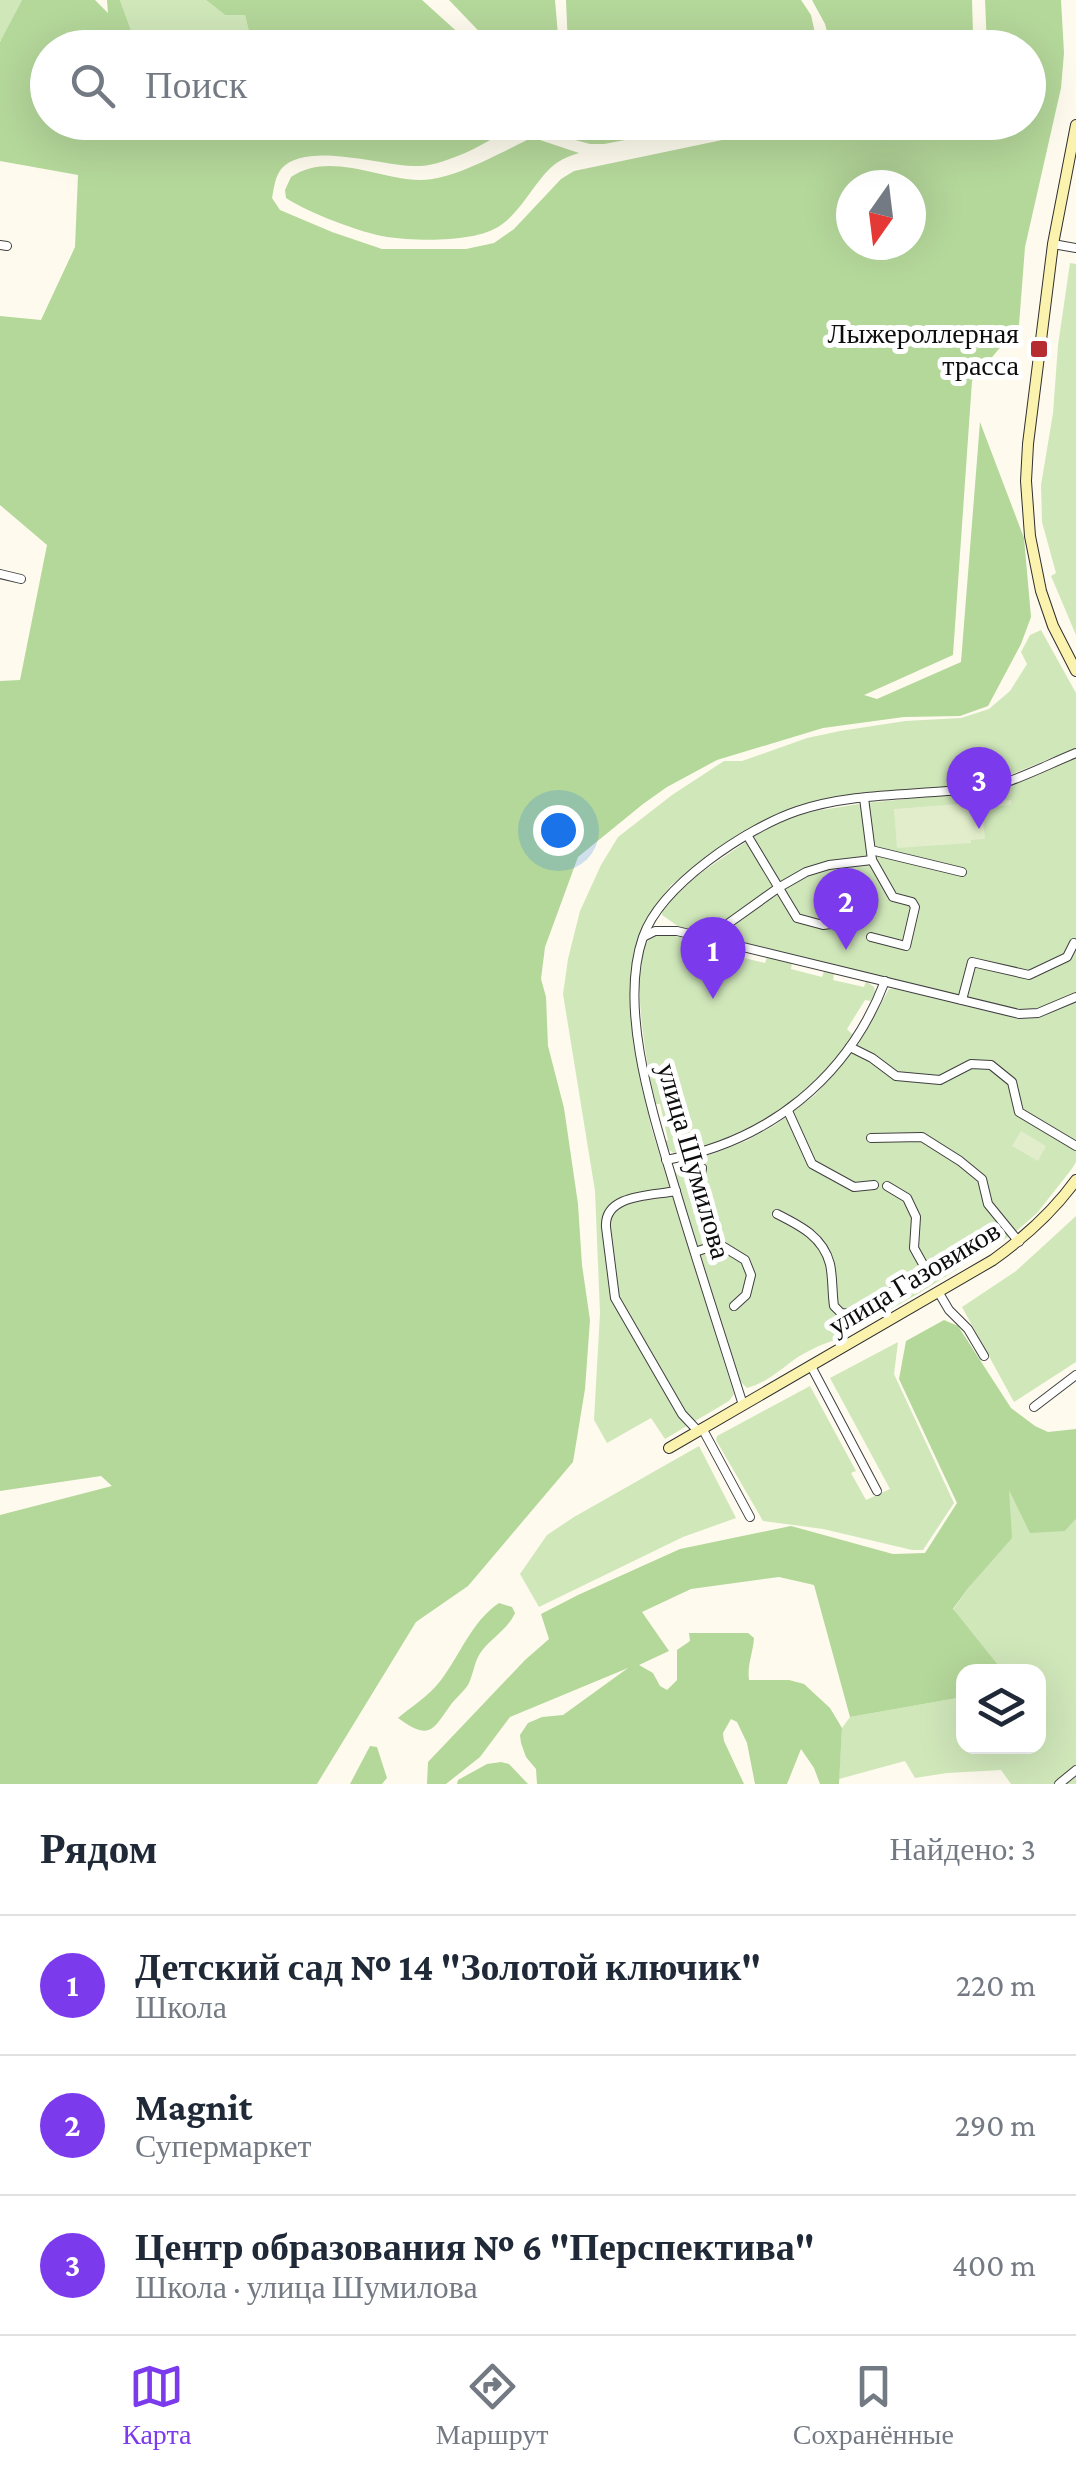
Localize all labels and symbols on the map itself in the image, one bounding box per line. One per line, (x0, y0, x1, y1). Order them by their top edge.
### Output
north arrow (836, 170, 926, 260)
place label: Лыжероллерная трасса (827, 318, 1020, 381)
marker: Лыжероллерная трасса (1028, 338, 1050, 360)
pin: 3 (946, 746, 1012, 829)
your location (533, 805, 584, 856)
pin: 2 (814, 868, 878, 950)
pin: 1 (680, 916, 746, 999)
street label: улица Шумилова (651, 1060, 737, 1263)
street label: улица Газовиков (823, 1215, 1005, 1341)

